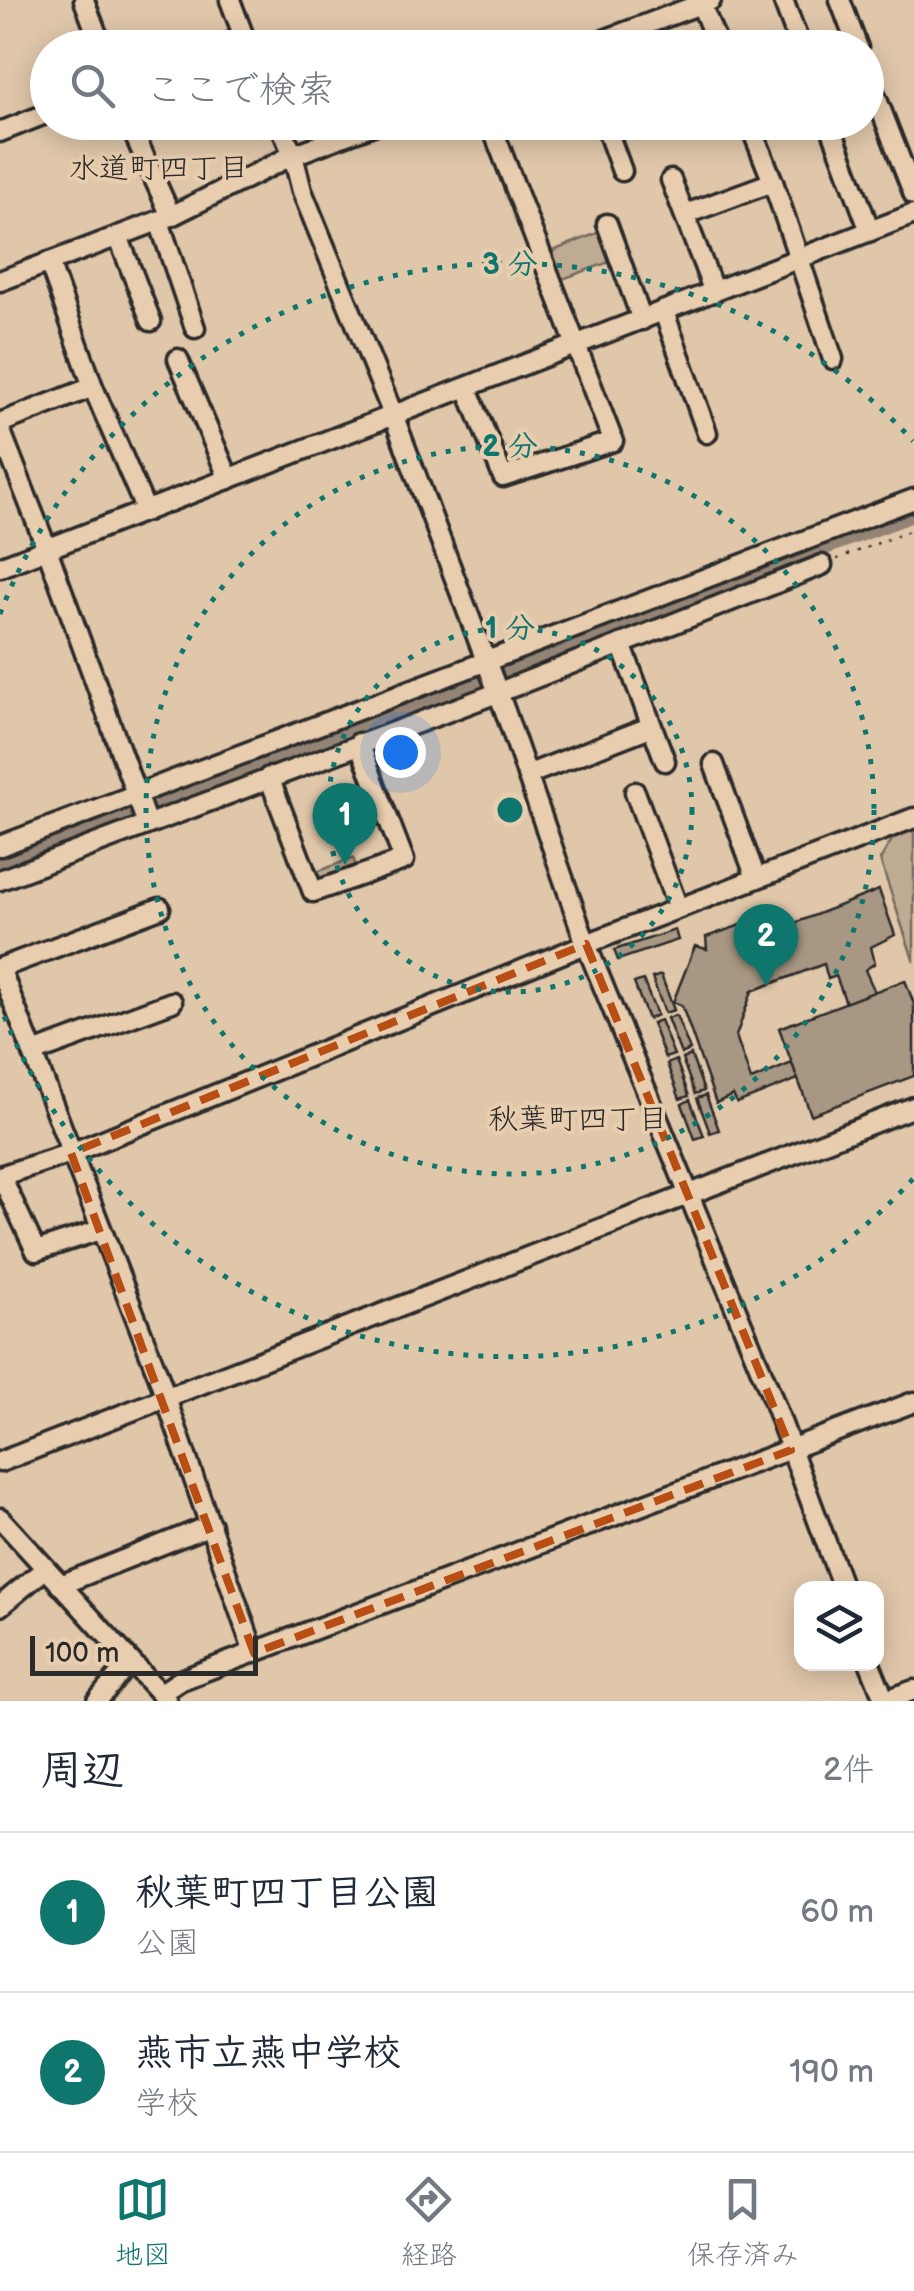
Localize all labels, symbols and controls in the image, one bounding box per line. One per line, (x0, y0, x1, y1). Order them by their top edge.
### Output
search box (30, 30, 884, 140)
icon: search (65, 58, 120, 113)
text: ここで検索 (145, 68, 335, 113)
district label: 水道町四丁目 (69, 151, 249, 187)
text: 3 分 (482, 247, 538, 283)
text: 2 分 (482, 429, 538, 465)
text: 1 分 (485, 611, 535, 647)
your location (375, 727, 426, 778)
pin: 1 (312, 782, 378, 865)
centre of rings (492, 792, 528, 828)
pin: 2 (734, 904, 798, 986)
district label: 秋葉町四丁目 (488, 1102, 668, 1138)
map controls (794, 1581, 884, 1671)
button: layers (794, 1581, 884, 1671)
scale bar (30, 1631, 258, 1676)
text: 100 m (45, 1637, 119, 1670)
text: 周辺 (40, 1746, 124, 1797)
text: 2件 (823, 1751, 874, 1790)
text: 秋葉町四丁目公園 (135, 1871, 439, 1916)
text: 1 (66, 1893, 79, 1932)
text: 60 m (801, 1893, 874, 1932)
text: 公園 (135, 1924, 199, 1963)
text: 燕市立燕中学校 (135, 2031, 401, 2076)
text: 2 (63, 2053, 82, 2092)
text: 190 m (789, 2053, 874, 2092)
text: 学校 (135, 2084, 199, 2123)
tab: 地図 (115, 2172, 171, 2272)
tab: 経路 (401, 2172, 457, 2272)
tab: 保存済み (687, 2172, 799, 2272)

